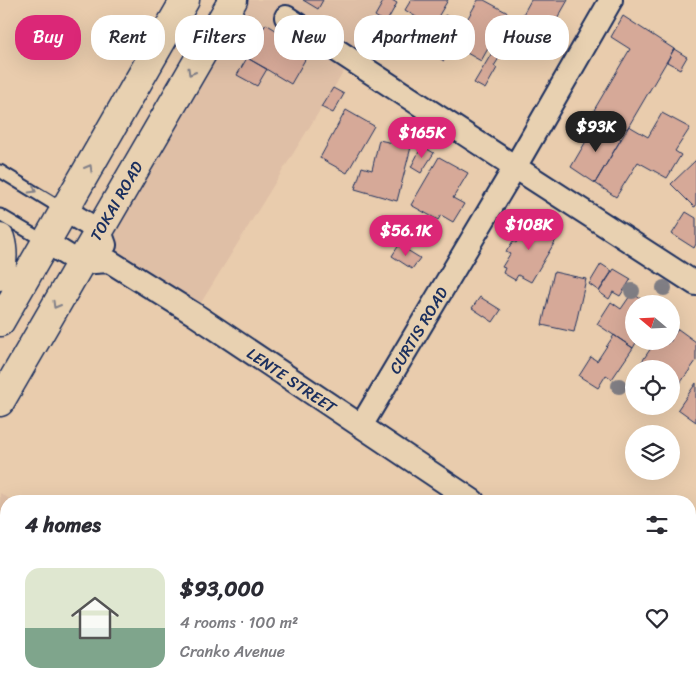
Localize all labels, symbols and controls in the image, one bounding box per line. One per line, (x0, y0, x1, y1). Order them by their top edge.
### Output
chip: Buy (15, 15, 81, 60)
chip: Rent (91, 15, 165, 60)
chip: Filters (175, 15, 264, 60)
chip: New (274, 15, 344, 60)
chip: Apartment (354, 15, 475, 60)
chip: House (485, 15, 569, 60)
one-way arrow (187, 67, 197, 76)
pin: $93K (566, 110, 626, 153)
text: $93K (576, 112, 616, 141)
pin: $165K (387, 116, 457, 159)
text: $165K (399, 118, 445, 147)
street label: TOKAI ROAD (82, 155, 151, 247)
one-way arrow (83, 164, 93, 173)
one-way arrow (27, 184, 36, 194)
pin: $108K (494, 208, 564, 251)
text: $108K (505, 210, 553, 239)
pin: $56.1K (365, 214, 447, 257)
text: $56.1K (380, 216, 432, 245)
street label: CURTIS ROAD (381, 281, 456, 380)
north arrow (625, 295, 680, 350)
map controls (625, 295, 680, 480)
one-way arrow (52, 300, 62, 309)
street label: LENTE STREET (241, 340, 344, 422)
button: locate (625, 360, 680, 415)
button: layers (625, 425, 680, 480)
text: 4 homes (25, 506, 101, 544)
icon: filters (643, 511, 671, 539)
text: $93,000 (180, 570, 264, 608)
icon: home (65, 588, 125, 648)
icon: heart (643, 604, 671, 632)
text: 4 rooms · 100 m² (180, 608, 298, 637)
text: Cranko Avenue (180, 637, 285, 666)

